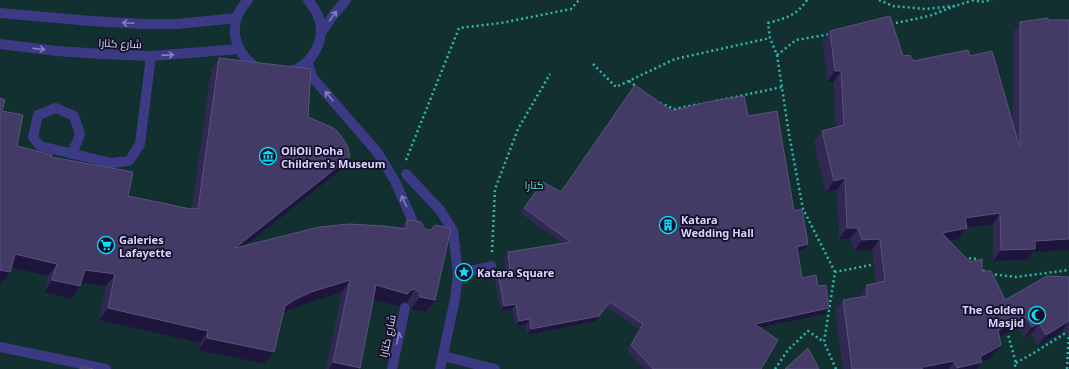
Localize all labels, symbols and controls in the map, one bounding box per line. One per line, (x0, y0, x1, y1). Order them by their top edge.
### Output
one-way arrow (328, 11, 337, 22)
one-way arrow (122, 19, 135, 27)
street label: شارع كتارا (98, 35, 142, 52)
one-way arrow (32, 45, 45, 53)
one-way arrow (161, 51, 174, 58)
one-way arrow (324, 91, 333, 101)
place label: OliOli Doha Children's Museum (281, 143, 386, 171)
museum icon: OliOli Doha Children's Museum (258, 146, 278, 166)
park label: كتارا (524, 177, 544, 192)
one-way arrow (400, 195, 407, 207)
place label: Katara Wedding Hall (681, 212, 754, 240)
building icon: Katara Wedding Hall (658, 215, 678, 235)
place label: Galeries Lafayette (119, 232, 172, 260)
supermarket icon: Galeries Lafayette (96, 235, 116, 255)
place icon: Katara Square (454, 262, 474, 282)
place label: Katara Square (477, 265, 555, 280)
place label: The Golden Masjid (962, 302, 1024, 330)
mosque icon: The Golden Masjid (1027, 305, 1047, 325)
street label: شارع كتارا (375, 313, 400, 359)
one-way arrow (395, 332, 403, 345)

